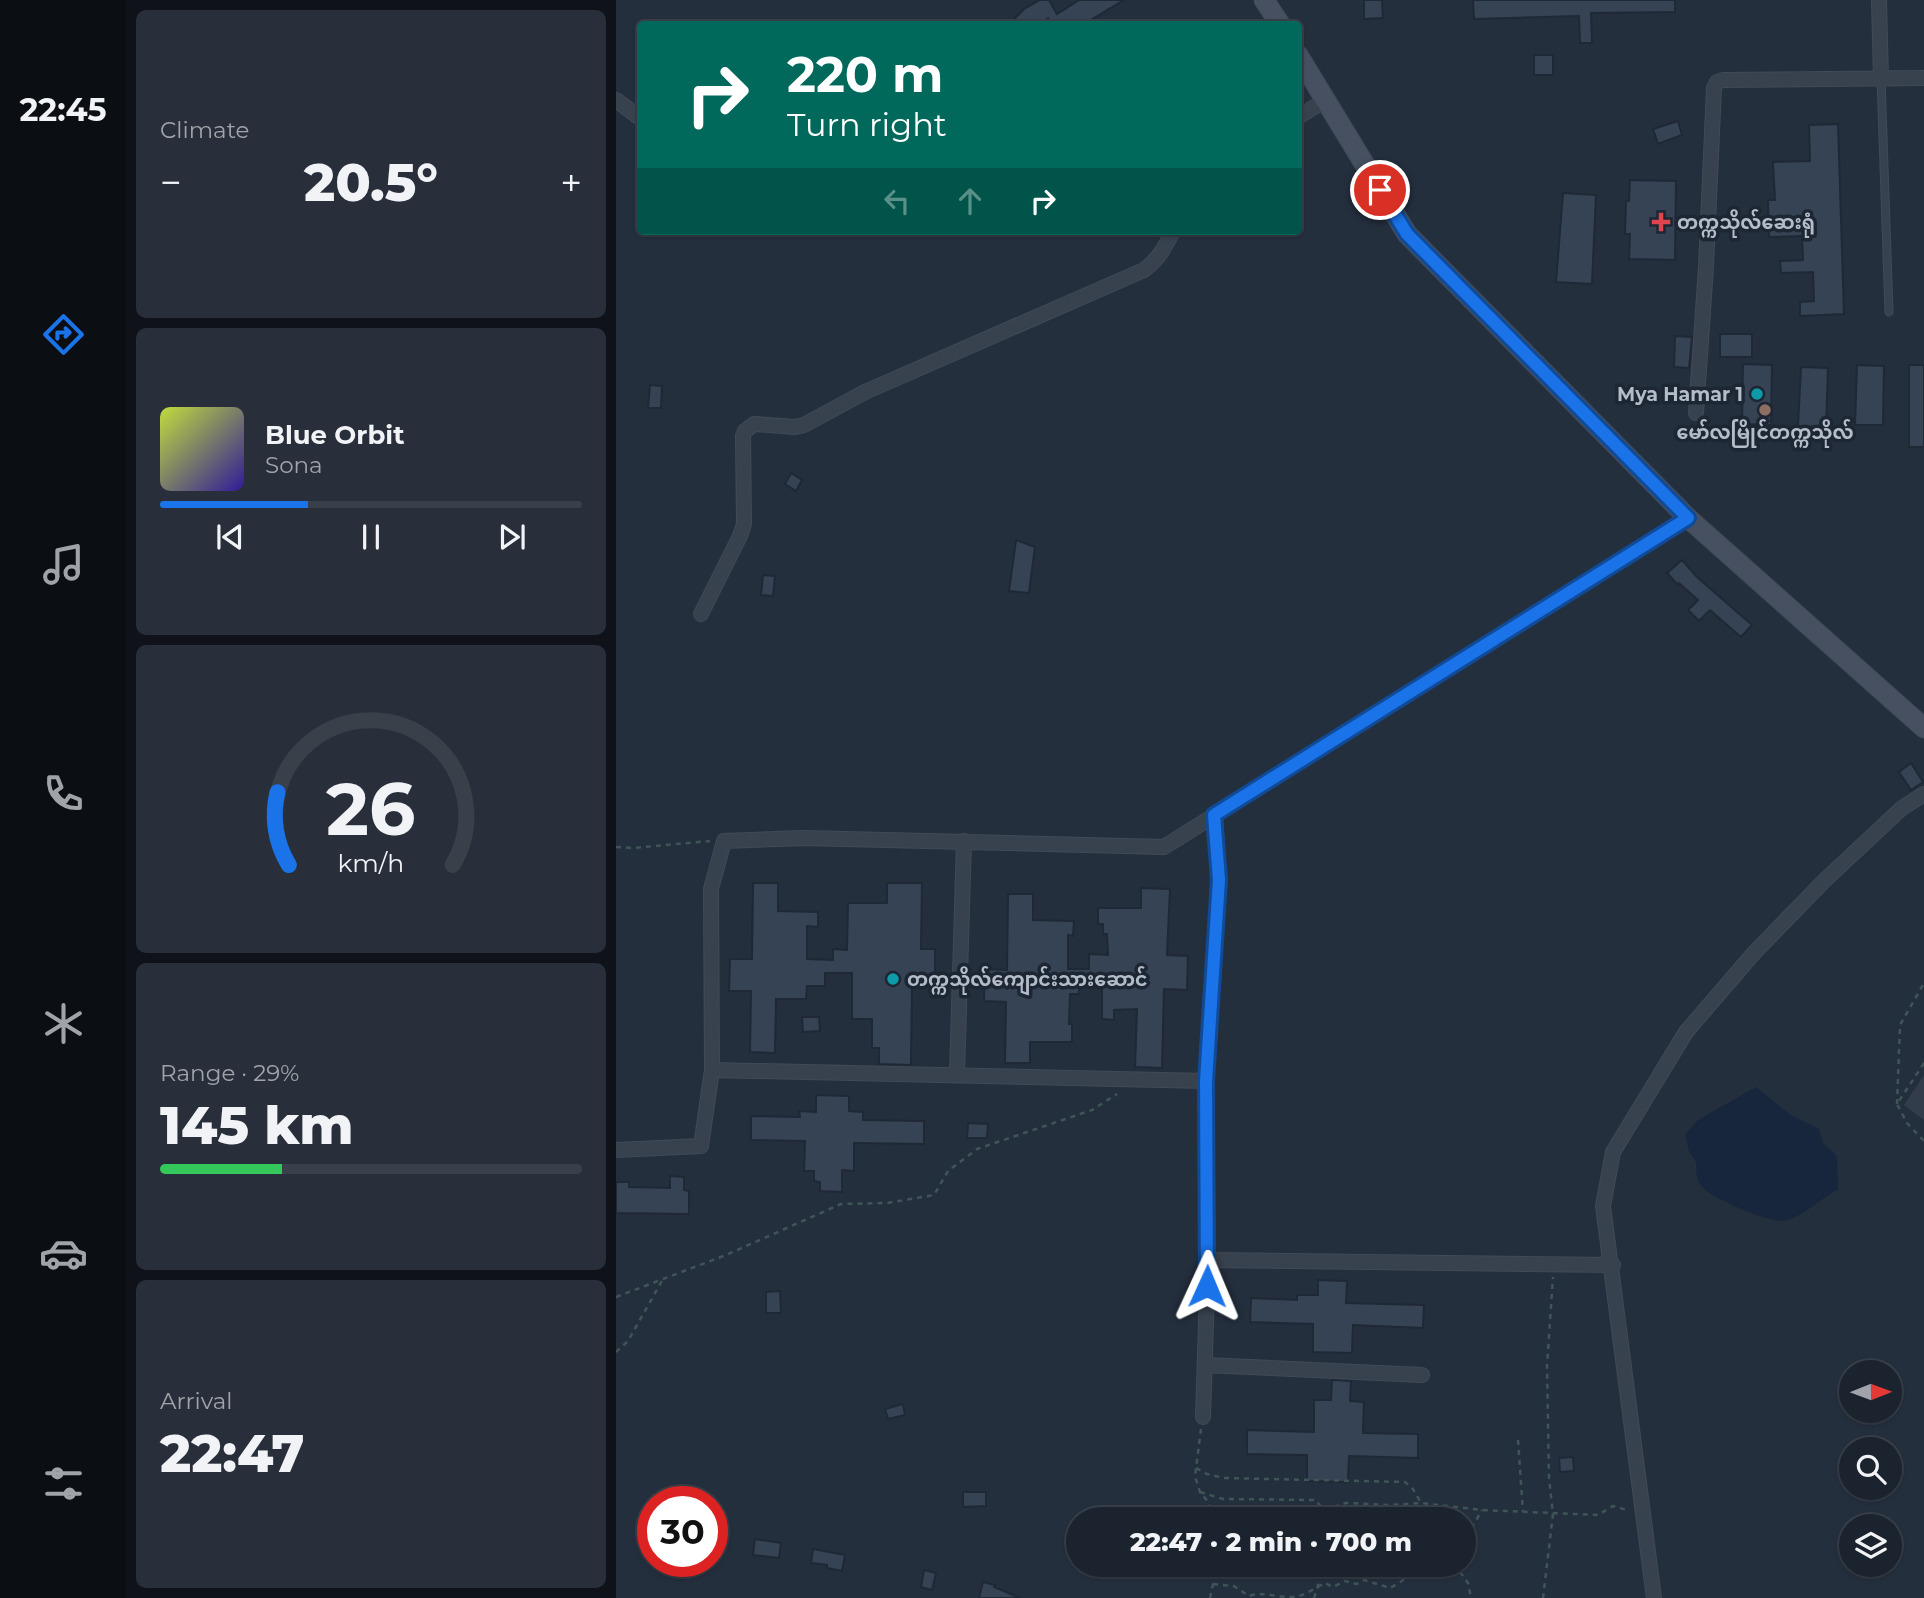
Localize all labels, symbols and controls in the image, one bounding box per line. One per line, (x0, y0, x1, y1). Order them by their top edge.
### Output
text: 220 m (787, 45, 943, 104)
icon: right (672, 49, 763, 140)
text: 22:45 (19, 90, 107, 129)
text: Turn right (787, 105, 947, 144)
text: Climate (160, 116, 249, 144)
text: 20.5° (304, 151, 438, 214)
text: − (160, 159, 182, 206)
text: + (560, 159, 582, 206)
pin (1350, 160, 1410, 220)
icon: arrive (1361, 171, 1399, 209)
icon: left (878, 182, 916, 220)
icon: ahead (951, 182, 989, 220)
icon: right (1024, 182, 1062, 220)
place label: တက္ကသိုလ်ဆေးရုံ (1677, 209, 1815, 238)
marker: တက္ကသိုလ်ဆေးရုံ (1651, 212, 1671, 232)
icon: directions (39, 310, 88, 359)
place label: Mya Hamar 1 (1617, 383, 1743, 406)
marker: Mya Hamar 1 (1749, 386, 1765, 402)
marker: မော်လမြိုင်တက္ကသိုလ် (1757, 402, 1773, 418)
text: Blue Orbit (265, 419, 404, 451)
place label: မော်လမြိုင်တက္ကသိုလ် (1676, 419, 1854, 448)
text: Sona (265, 451, 323, 479)
icon: previous (211, 518, 249, 556)
icon: pause (352, 518, 390, 556)
icon: next (493, 518, 531, 556)
icon: music (39, 540, 88, 589)
text: 26 (326, 765, 416, 853)
icon: phone (39, 769, 88, 818)
text: km/h (338, 848, 404, 878)
place label: တက္ကသိုလ်ကျောင်းသားဆောင် (907, 966, 1148, 996)
marker: တက္ကသိုလ်ကျောင်းသားဆောင် (885, 971, 901, 987)
icon: climate (39, 999, 88, 1048)
text: Range · 29% (160, 1059, 299, 1087)
text: 145 km (160, 1094, 354, 1157)
icon: car (39, 1229, 88, 1278)
position arrow (1170, 1249, 1244, 1323)
north arrow (1839, 1360, 1902, 1423)
map controls (1839, 1360, 1902, 1577)
text: Arrival (160, 1387, 233, 1415)
text: 22:47 (160, 1422, 304, 1485)
button: search (1839, 1437, 1902, 1500)
icon: filters (39, 1459, 88, 1508)
speed limit sign: 30 (637, 1486, 728, 1577)
button: layers (1839, 1514, 1902, 1577)
text: 22:47 · 2 min · 700 m (1130, 1526, 1412, 1558)

